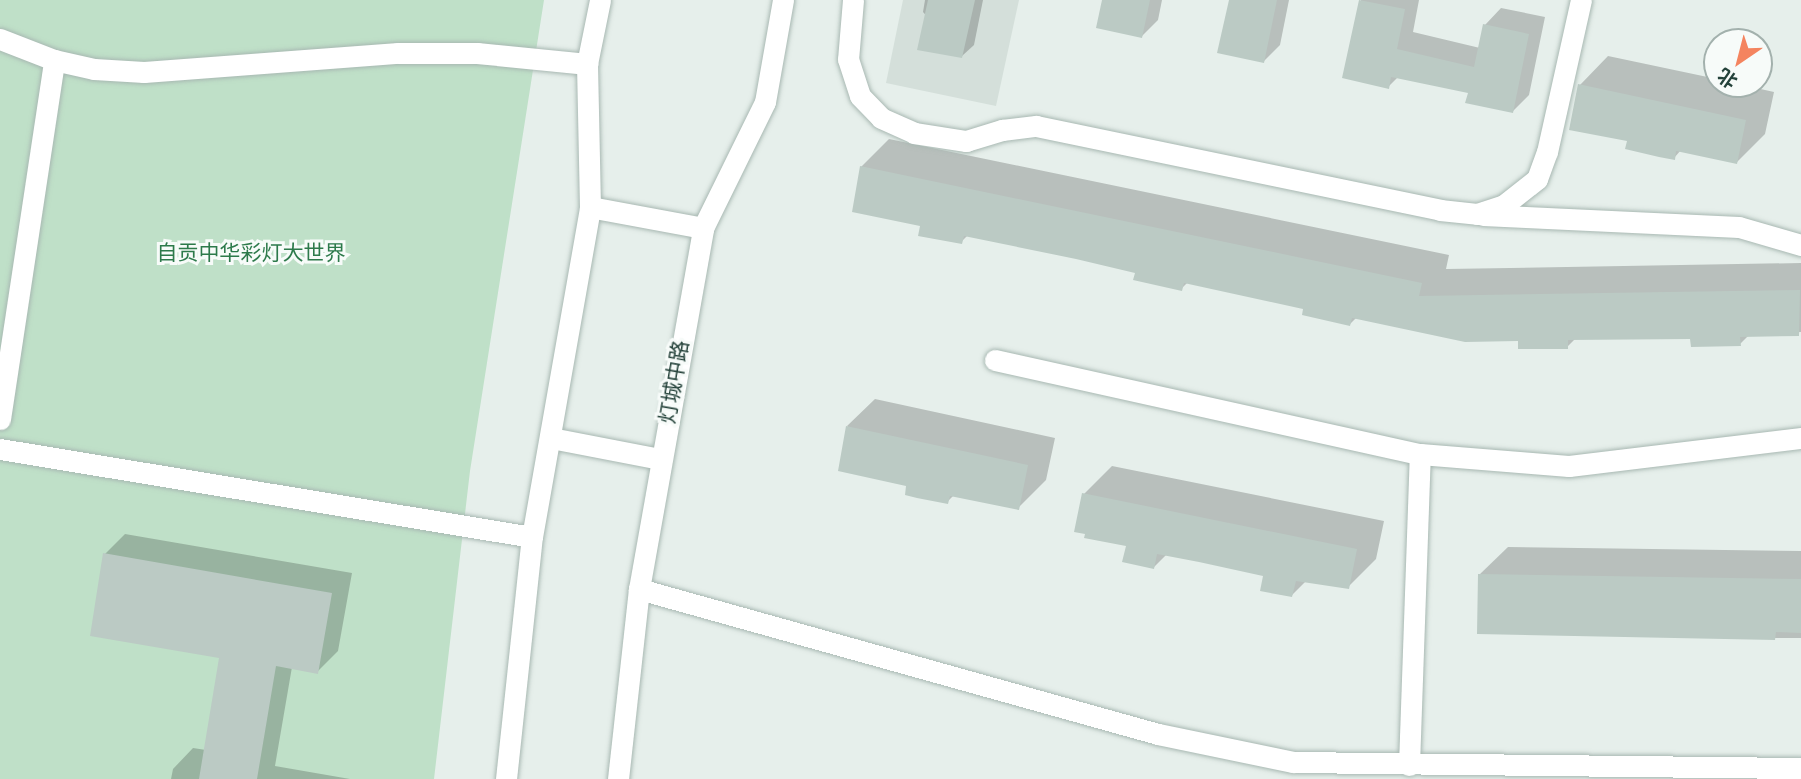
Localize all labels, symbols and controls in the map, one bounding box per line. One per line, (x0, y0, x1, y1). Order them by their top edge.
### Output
north arrow (1703, 28, 1773, 98)
text: 北 (1712, 63, 1742, 94)
park label: 自贡中华彩灯大世界 (157, 240, 345, 266)
street label: 灯城中路 (654, 338, 694, 426)

